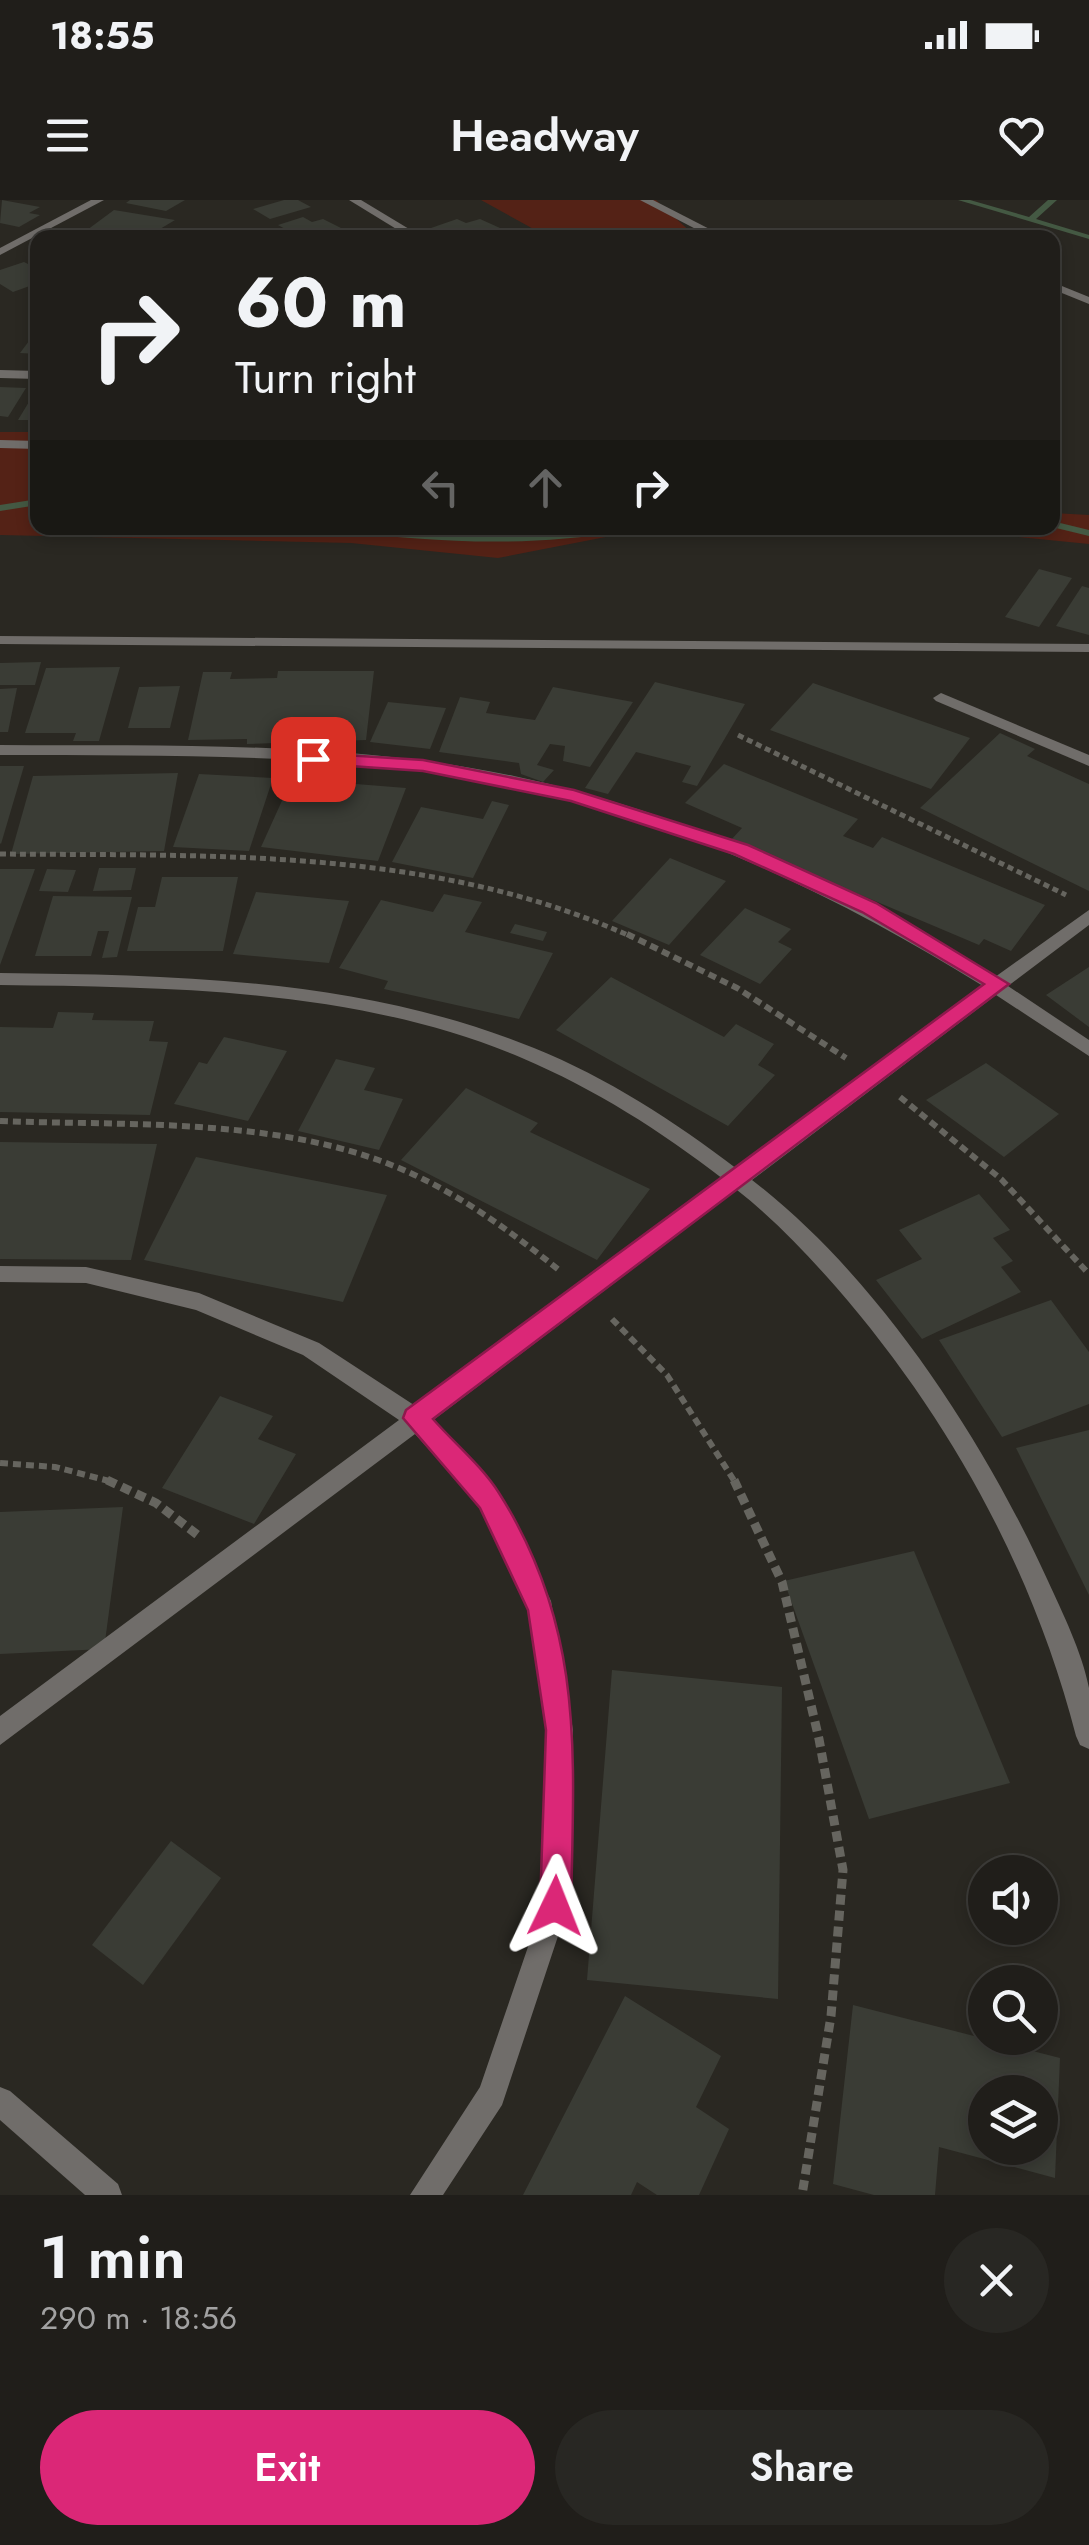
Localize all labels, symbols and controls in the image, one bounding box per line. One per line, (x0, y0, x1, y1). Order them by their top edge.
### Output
text: 18:55 (50, 8, 154, 63)
text: Headway (450, 103, 639, 168)
icon: menu (40, 108, 95, 163)
icon: heart (994, 108, 1049, 163)
text: 60 m (235, 252, 407, 353)
icon: right (70, 270, 200, 400)
text: Turn right (235, 345, 416, 410)
icon: left (413, 460, 468, 515)
icon: ahead (518, 460, 573, 515)
icon: right (623, 460, 678, 515)
pin (271, 717, 356, 802)
icon: arrive (286, 732, 341, 787)
position arrow (503, 1854, 607, 1958)
map controls (968, 1855, 1058, 2165)
button: sound (968, 1855, 1058, 1945)
button: search (968, 1965, 1058, 2055)
button: layers (968, 2075, 1058, 2165)
text: 1 min (40, 2214, 186, 2301)
button: close (944, 2228, 1049, 2333)
text: 290 m · 18:56 (40, 2295, 237, 2341)
button: Exit (40, 2410, 535, 2525)
button: Share (555, 2410, 1049, 2525)

